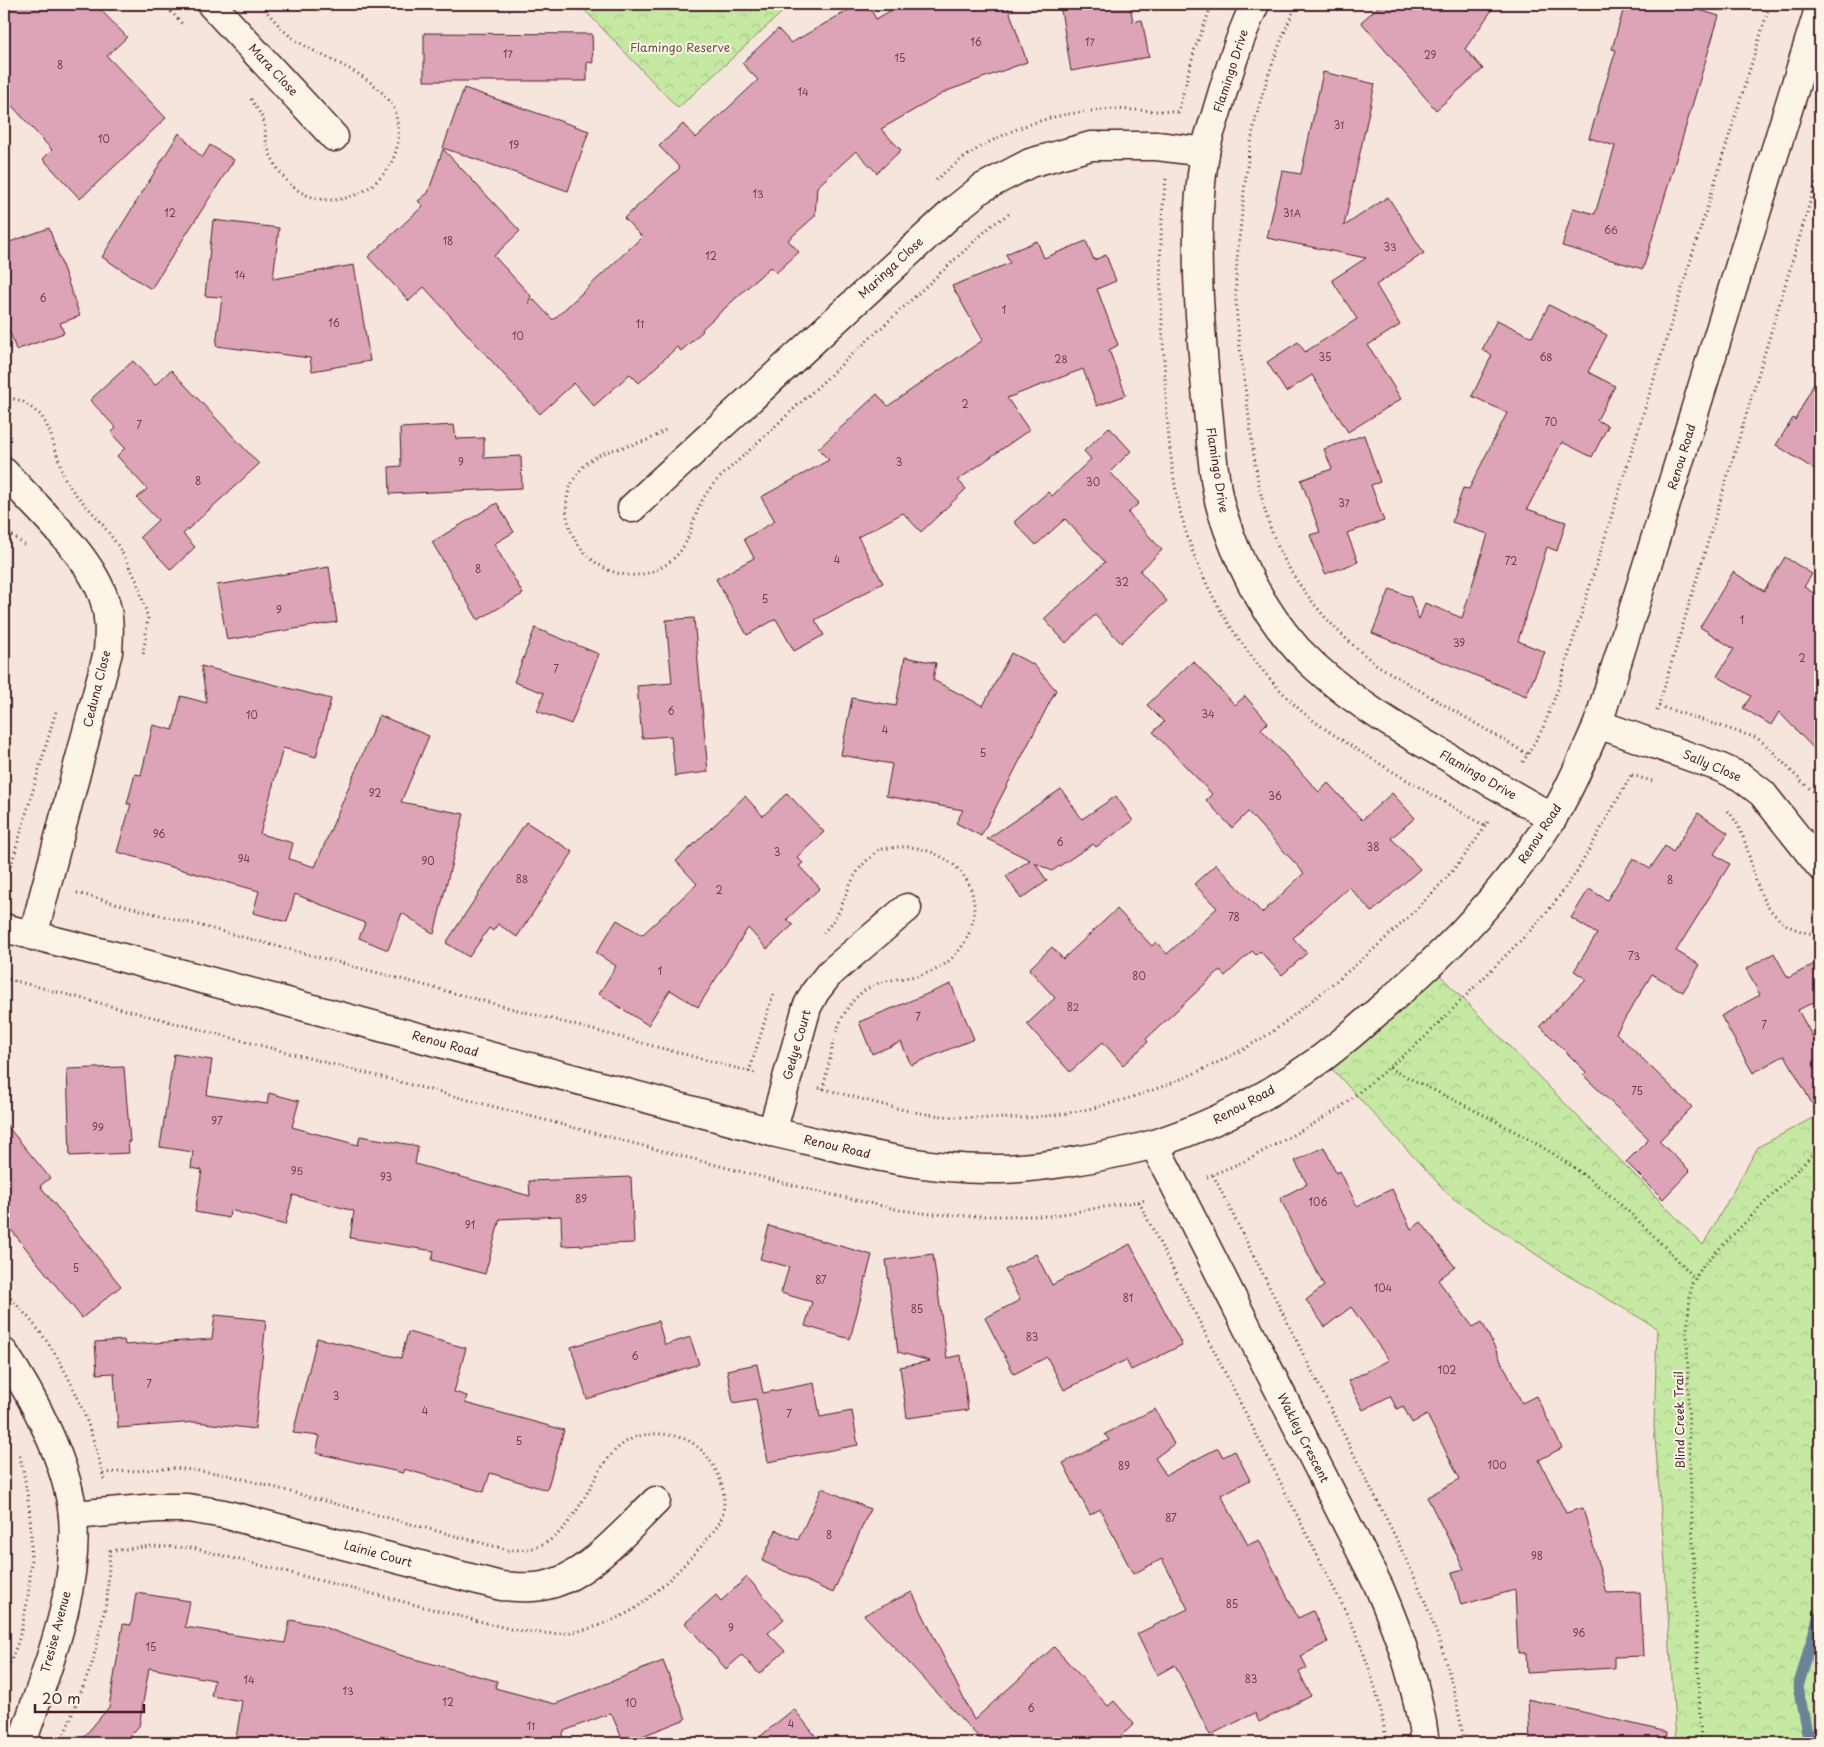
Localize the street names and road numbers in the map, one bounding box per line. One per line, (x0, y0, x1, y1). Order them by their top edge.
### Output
street label: Flamingo Drive (1208, 27, 1252, 115)
street label: Mara Close (245, 39, 303, 99)
street label: Maringa Close (854, 232, 927, 302)
street label: Renou Road (1662, 421, 1700, 492)
street label: Flamingo Drive (1202, 426, 1234, 514)
street label: Ceduna Close (78, 649, 114, 729)
street label: Flamingo Drive (1437, 745, 1520, 804)
street label: Sally Close (1680, 745, 1744, 785)
street label: Renou Road (1513, 800, 1565, 867)
street label: Gedye Court (777, 1007, 815, 1082)
street label: Renou Road (410, 1025, 481, 1061)
street label: Renou Road (1209, 1080, 1278, 1128)
street label: Renou Road (802, 1130, 873, 1162)
street label: Blind Creek Trail (1669, 1371, 1689, 1469)
street label: Wakley Crescent (1274, 1390, 1334, 1486)
street label: Lainie Court (342, 1535, 415, 1571)
street label: Tresise Avenue (35, 1588, 75, 1675)

